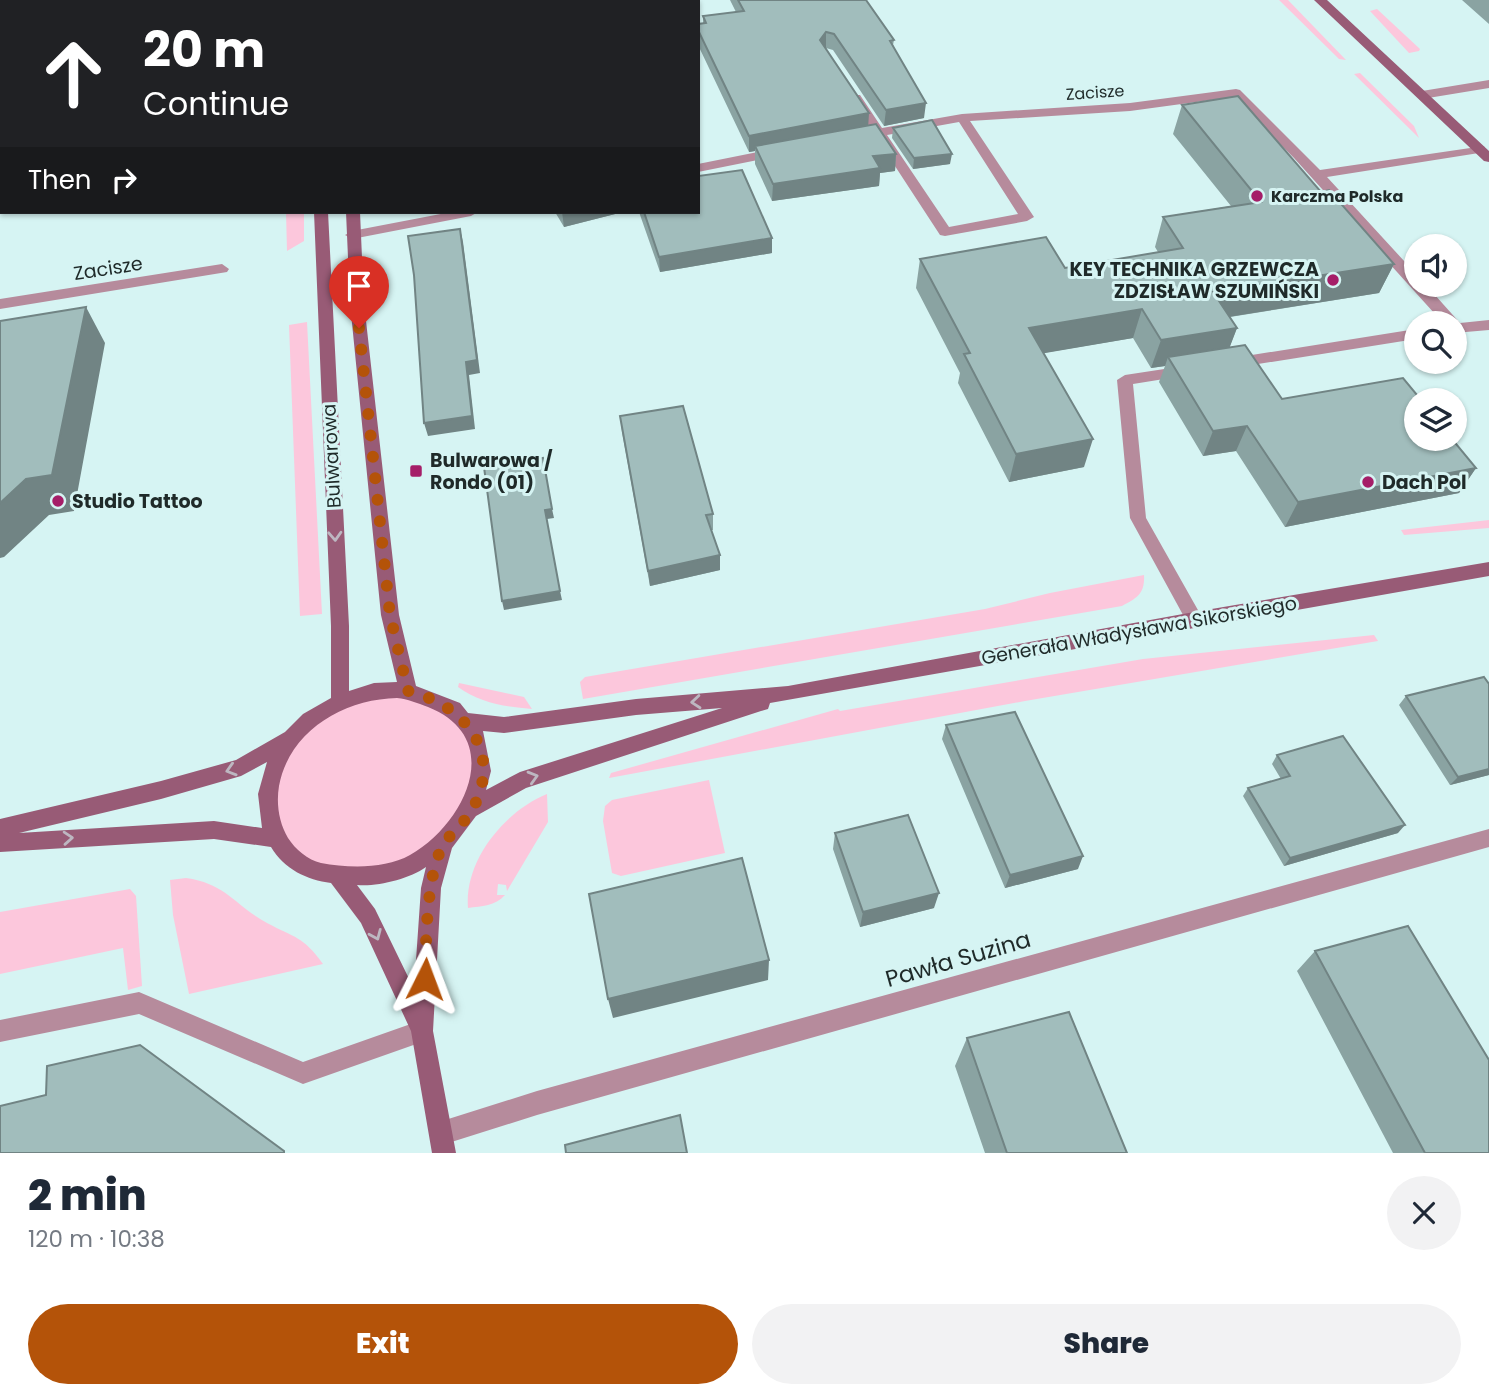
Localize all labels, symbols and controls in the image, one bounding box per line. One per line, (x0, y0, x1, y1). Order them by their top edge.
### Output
text: 20 m (143, 16, 265, 84)
icon: ahead (28, 28, 119, 119)
street label: Zacisze (1065, 79, 1125, 106)
text: Continue (143, 81, 289, 126)
icon: right (105, 161, 143, 199)
text: Then (28, 162, 91, 198)
place label: Karczma Polska (1271, 185, 1403, 208)
marker: Karczma Polska (1249, 188, 1265, 204)
map controls (1404, 234, 1467, 451)
button: sound (1404, 234, 1467, 297)
street label: Zacisze (72, 250, 145, 287)
pin (329, 256, 389, 328)
place label: KEY TECHNIKA GRZEWCZA ZDZISŁAW SZUMIŃSKI (1069, 256, 1319, 305)
icon: arrive (340, 267, 378, 305)
marker: KEY TECHNIKA GRZEWCZA ZDZISŁAW SZUMIŃSKI (1325, 272, 1341, 288)
button: search (1404, 311, 1467, 374)
button: layers (1404, 388, 1467, 451)
street label: Bulwarowa (315, 403, 348, 509)
place label: Bulwarowa / Rondo (01) (430, 447, 553, 496)
marker: Bulwarowa / Rondo (01) (408, 463, 424, 479)
place label: Dach Pol (1382, 469, 1467, 496)
marker: Dach Pol (1360, 474, 1376, 490)
place label: Studio Tattoo (72, 488, 203, 515)
marker: Studio Tattoo (50, 493, 66, 509)
one-way arrow (328, 531, 343, 542)
street label: Generała Władysława Sikorskiego (979, 589, 1299, 672)
one-way arrow (690, 694, 702, 709)
one-way arrow (225, 762, 237, 776)
one-way arrow (527, 771, 539, 785)
one-way arrow (63, 831, 74, 846)
street label: Pawła Suzina (882, 923, 1034, 995)
one-way arrow (368, 928, 382, 940)
position arrow (388, 942, 462, 1016)
text: 2 min (28, 1166, 146, 1225)
button: close (1387, 1176, 1461, 1250)
text: 120 m · 10:38 (28, 1223, 165, 1255)
button: Exit (28, 1304, 738, 1384)
button: Share (752, 1304, 1461, 1384)

